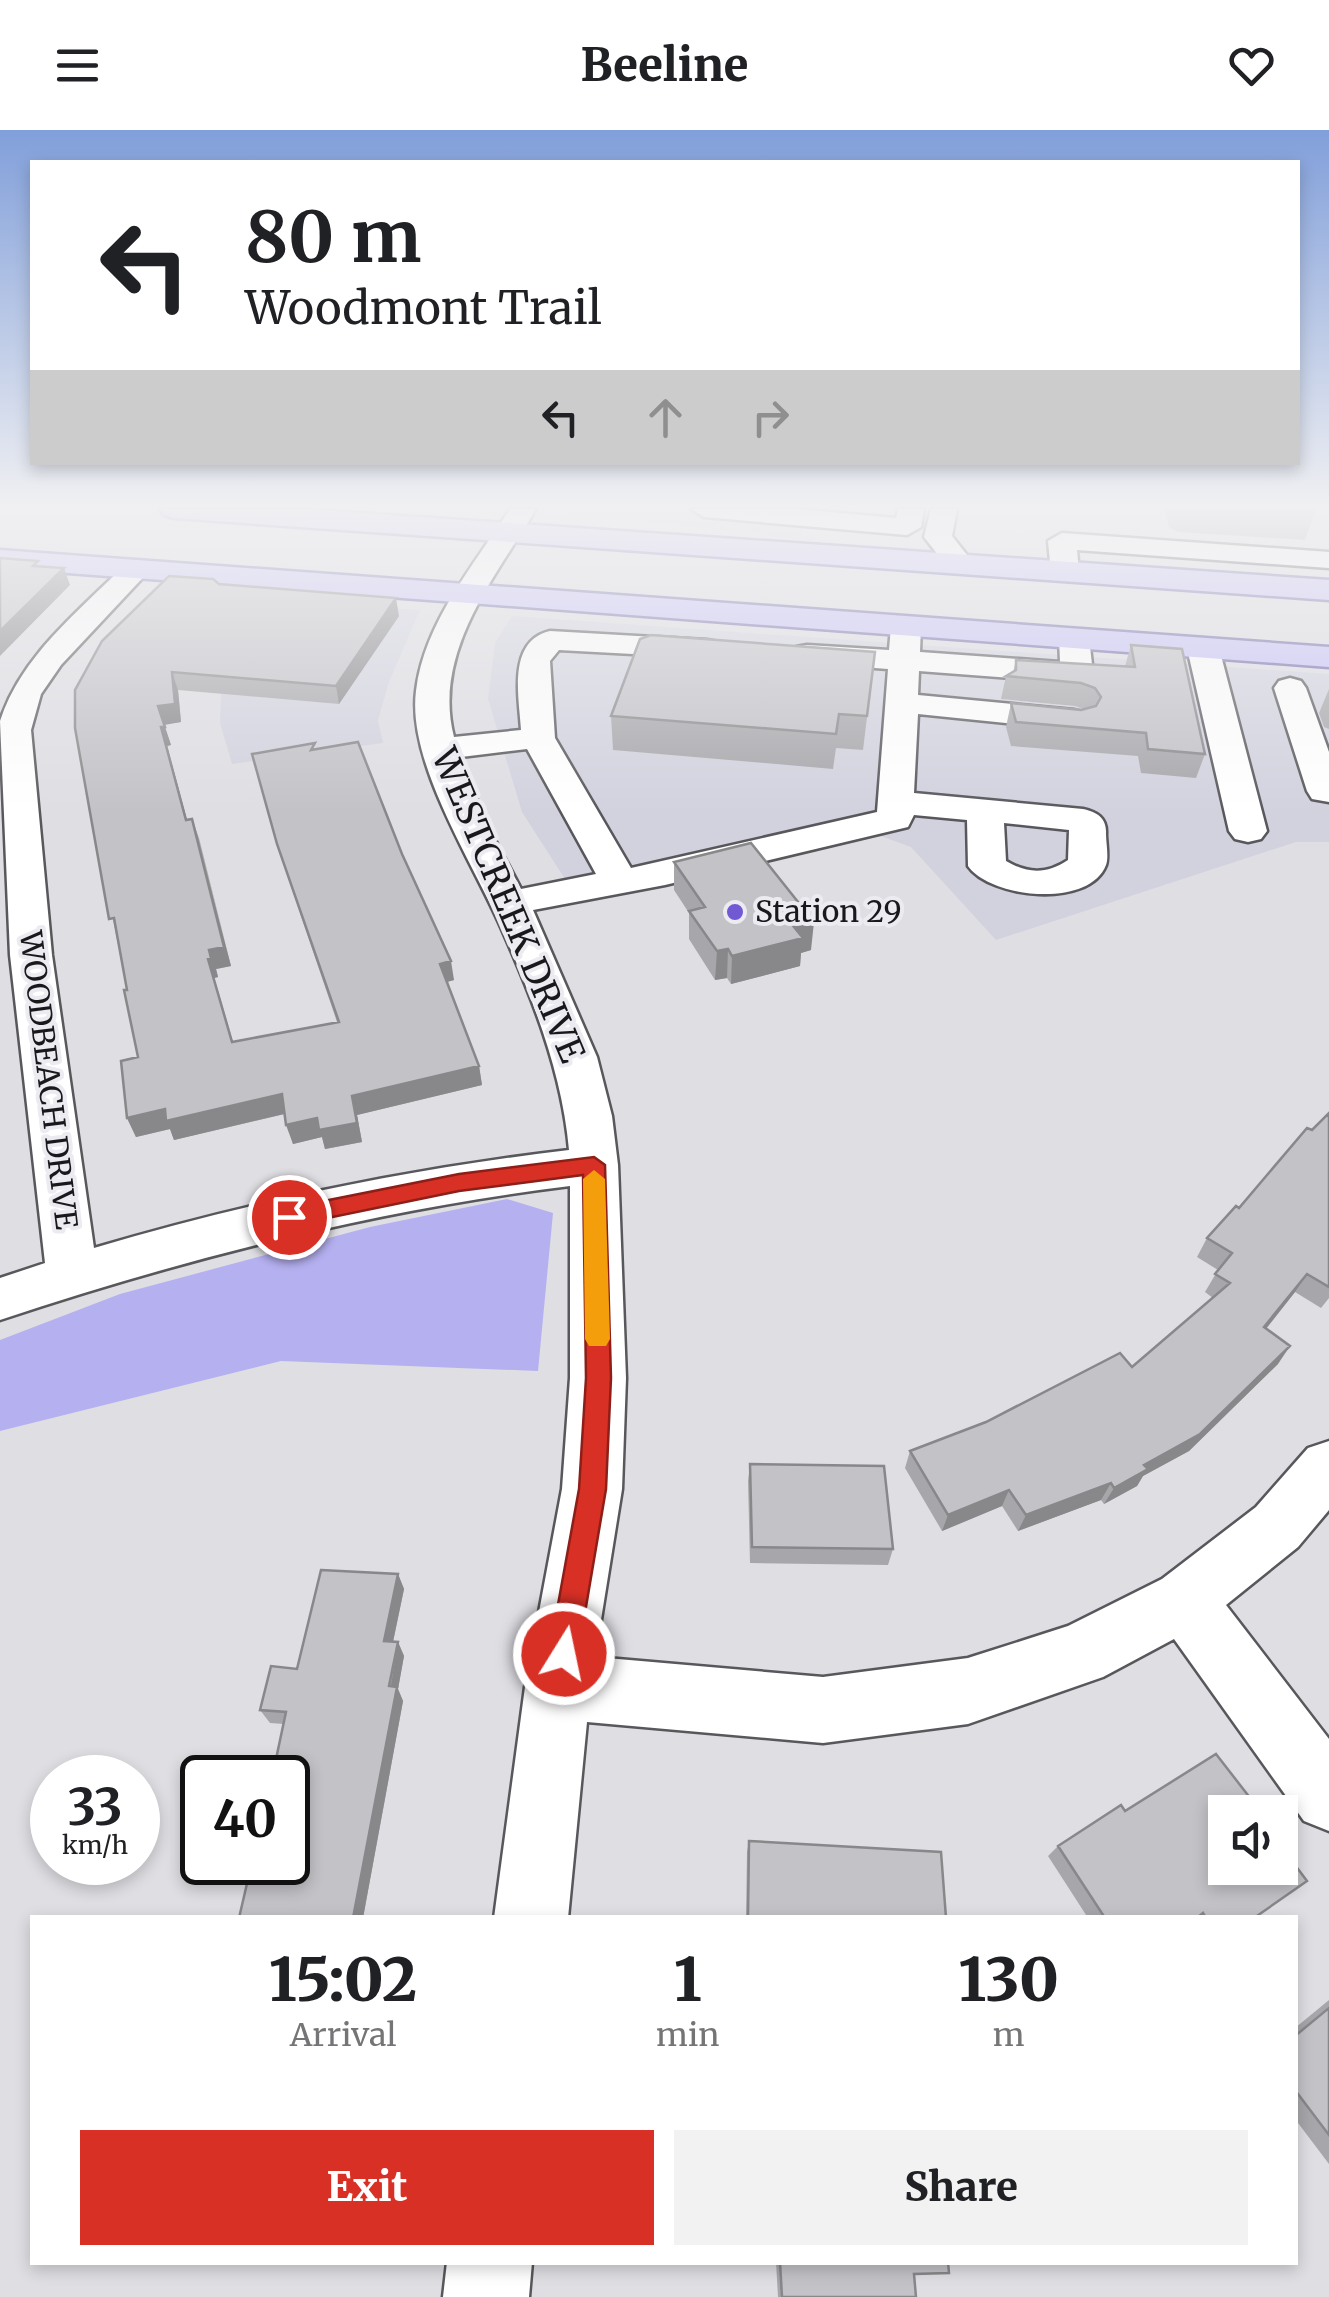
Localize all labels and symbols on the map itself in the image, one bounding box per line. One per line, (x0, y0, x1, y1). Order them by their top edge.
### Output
street label: WESTCREEK DRIVE (421, 740, 594, 1069)
place label: Station 29 (755, 892, 902, 930)
marker: Station 29 (724, 901, 746, 923)
street label: WOODBEACH DRIVE (12, 927, 86, 1231)
pin (247, 1175, 332, 1260)
position arrow (512, 1602, 616, 1706)
speed limit sign: 40 (180, 1755, 310, 1885)

